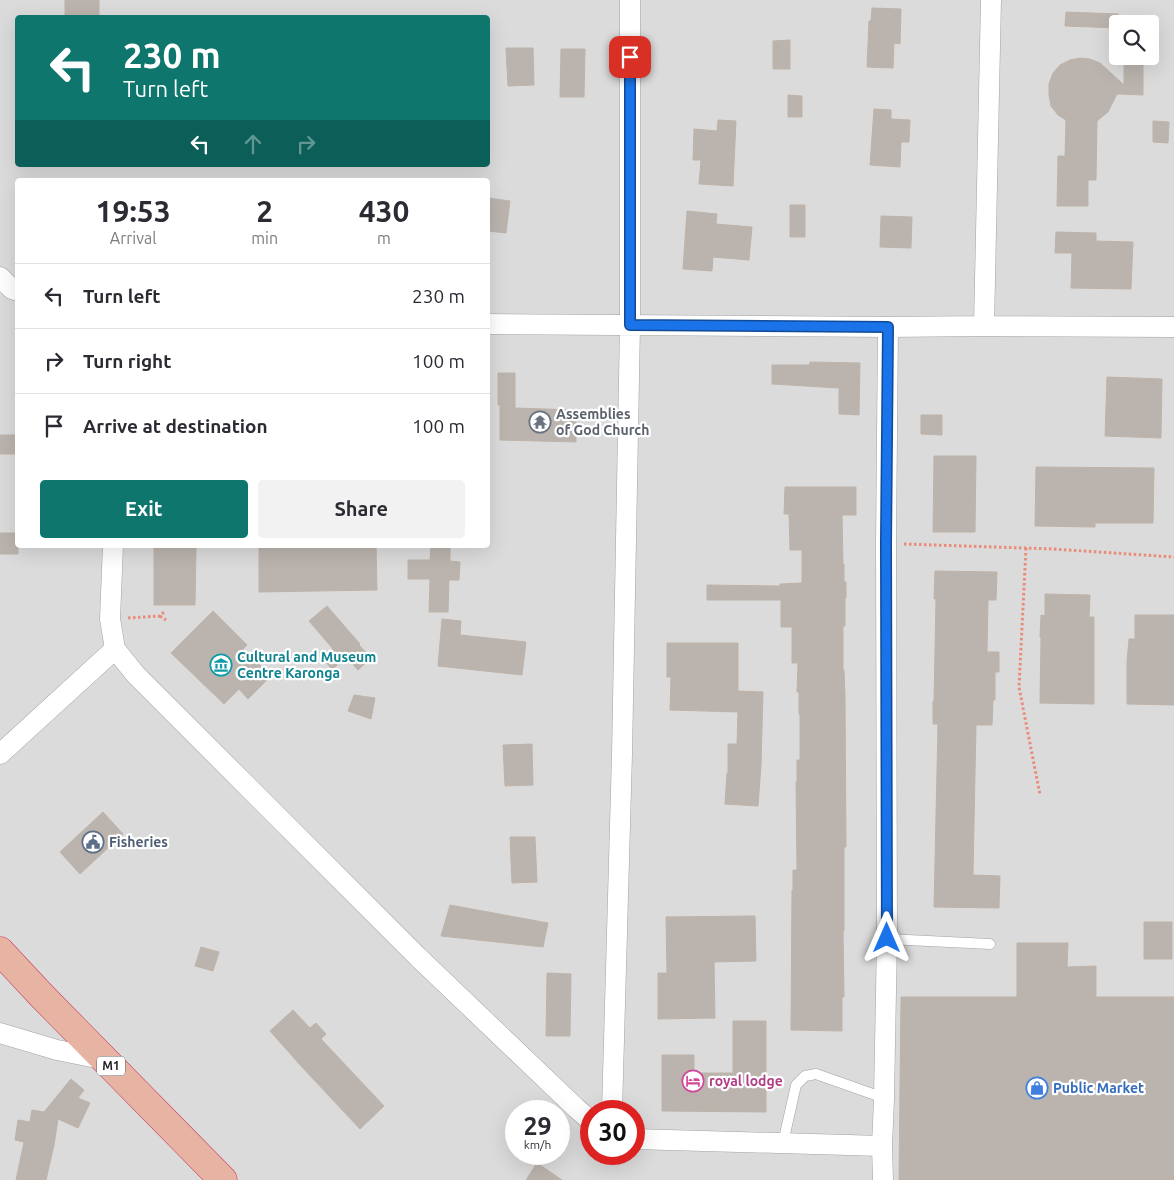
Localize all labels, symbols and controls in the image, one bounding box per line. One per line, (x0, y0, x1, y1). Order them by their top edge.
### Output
map controls (1109, 15, 1159, 65)
button: search (1109, 15, 1159, 65)
icon: left (40, 35, 105, 100)
text: 230 m (123, 35, 221, 75)
pin (609, 36, 651, 78)
icon: arrive (616, 43, 644, 71)
text: Turn left (123, 76, 208, 101)
icon: left (186, 130, 214, 158)
icon: ahead (239, 130, 267, 158)
icon: right (292, 130, 320, 158)
text: 19:53 (96, 194, 171, 228)
text: 2 (256, 194, 273, 228)
text: 430 (359, 194, 409, 228)
text: Arrival (110, 229, 156, 247)
text: min (251, 229, 278, 247)
text: m (377, 229, 391, 247)
icon: left (40, 282, 68, 310)
text: Turn left (83, 285, 161, 307)
text: 230 m (412, 285, 465, 307)
icon: right (40, 347, 68, 375)
text: Turn right (83, 350, 171, 372)
text: 100 m (412, 350, 465, 372)
place label: Assemblies of God Church (556, 406, 649, 438)
temple icon: Assemblies of God Church (528, 410, 552, 434)
icon: arrive (40, 412, 68, 440)
text: Arrive at destination (83, 415, 268, 437)
text: 100 m (412, 415, 465, 437)
button: Exit (40, 480, 248, 538)
button: Share (258, 480, 465, 538)
place label: Cultural and Museum Centre Karonga (237, 649, 376, 681)
museum icon: Cultural and Museum Centre Karonga (209, 653, 233, 677)
public building icon: Fisheries (81, 830, 105, 854)
place label: Fisheries (109, 834, 168, 850)
position arrow (860, 911, 912, 963)
road number: M1 (97, 1056, 125, 1076)
hotel icon: royal lodge (681, 1069, 705, 1093)
place label: royal lodge (709, 1073, 783, 1089)
shop icon: Public Market (1025, 1076, 1049, 1100)
place label: Public Market (1053, 1080, 1144, 1096)
speed limit sign: 30 (580, 1100, 645, 1165)
text: 29 (523, 1112, 552, 1140)
text: km/h (524, 1138, 551, 1151)

